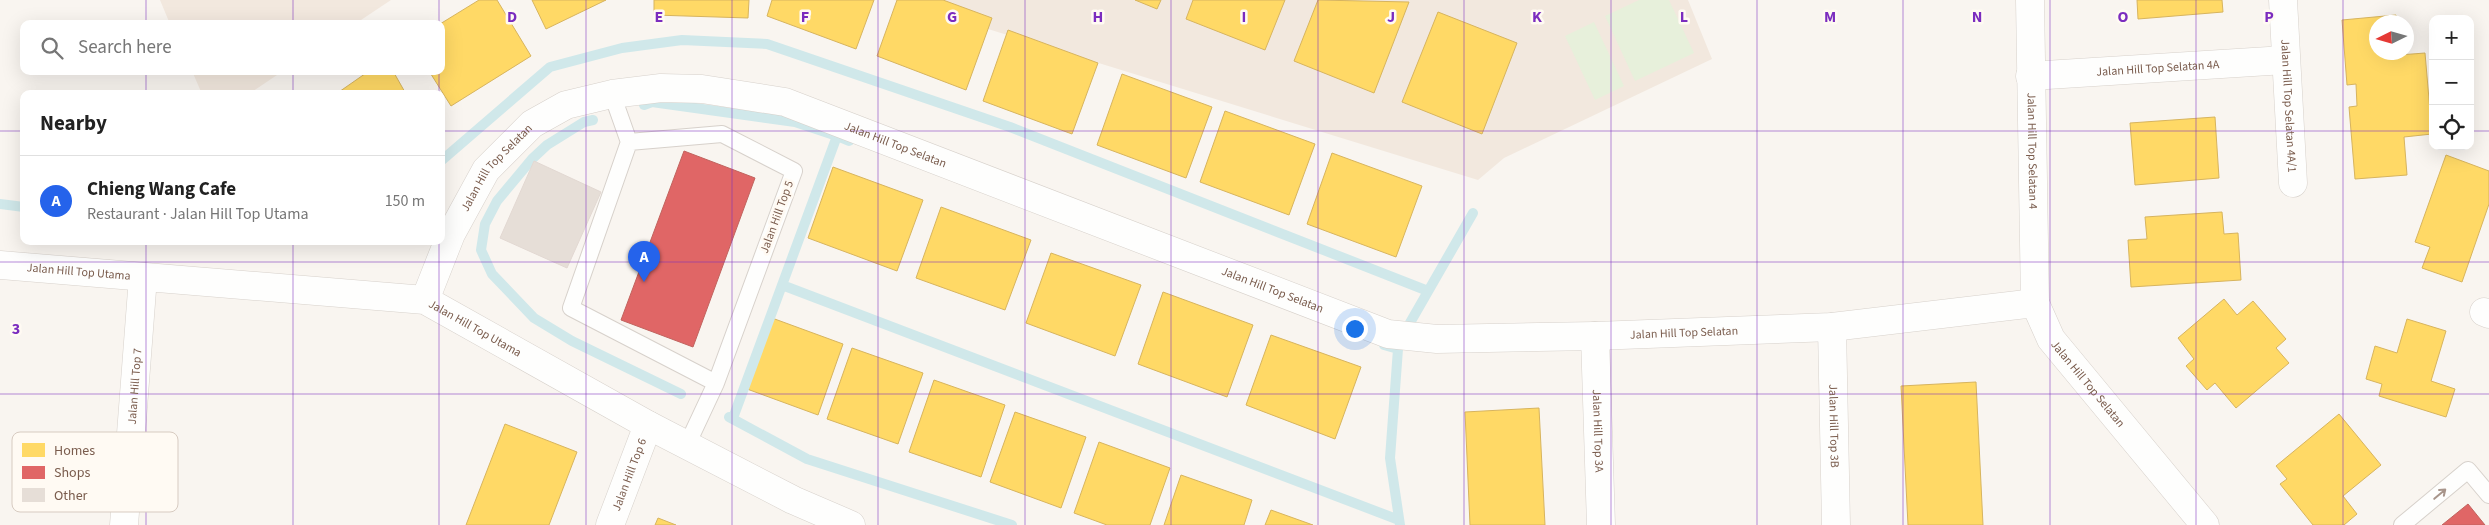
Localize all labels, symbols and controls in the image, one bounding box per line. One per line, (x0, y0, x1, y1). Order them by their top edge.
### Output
text: D (507, 6, 517, 28)
text: E (655, 6, 663, 28)
text: F (801, 6, 809, 28)
text: G (947, 6, 957, 28)
text: H (1093, 6, 1103, 28)
text: I (1242, 6, 1246, 28)
text: J (1387, 6, 1395, 28)
text: K (1532, 6, 1542, 28)
text: L (1680, 6, 1688, 28)
text: M (1824, 6, 1836, 28)
text: N (1972, 6, 1982, 28)
text: O (2118, 6, 2129, 28)
text: P (2264, 6, 2274, 28)
north arrow (2369, 15, 2414, 60)
map controls (2429, 15, 2474, 150)
button: + (2429, 15, 2474, 60)
search box (20, 20, 445, 75)
icon: search (38, 34, 66, 62)
text: Search here (78, 34, 172, 61)
street label: Jalan Hill Top Selatan 4A/1 (2277, 39, 2301, 173)
street label: Jalan Hill Top Selatan 4A (2096, 56, 2220, 80)
button: − (2429, 60, 2474, 105)
street label: Jalan Hill Top Selatan 4 (2023, 93, 2042, 209)
button: locate (2429, 105, 2474, 150)
text: Nearby (40, 108, 107, 138)
street label: Jalan Hill Top Selatan (842, 117, 949, 172)
street label: Jalan Hill Top Selatan (456, 120, 536, 214)
text: Chieng Wang Cafe (87, 176, 236, 203)
street label: Jalan Hill Top 5 (756, 178, 798, 256)
text: A (51, 190, 61, 212)
text: 150 m (385, 190, 425, 212)
text: Restaurant · Jalan Hill Top Utama (87, 203, 308, 225)
pin: A (628, 241, 660, 282)
street label: Jalan Hill Top Utama (26, 259, 131, 284)
street label: Jalan Hill Top Selatan (1219, 262, 1326, 317)
street label: Jalan Hill Top Utama (426, 295, 525, 361)
your location (1342, 316, 1368, 342)
text: 3 (12, 318, 20, 340)
street label: Jalan Hill Top Selatan (1630, 322, 1738, 343)
street label: Jalan Hill Top Selatan (2047, 337, 2129, 431)
street label: Jalan Hill Top 7 (123, 348, 146, 425)
street label: Jalan Hill Top 3B (1825, 384, 1843, 468)
street label: Jalan Hill Top 3A (1588, 389, 1608, 473)
legend (12, 432, 178, 512)
street label: Jalan Hill Top 6 (608, 436, 651, 513)
text: Homes (54, 441, 95, 461)
text: Shops (54, 463, 90, 483)
text: Other (54, 486, 88, 506)
one-way arrow (2433, 489, 2446, 500)

